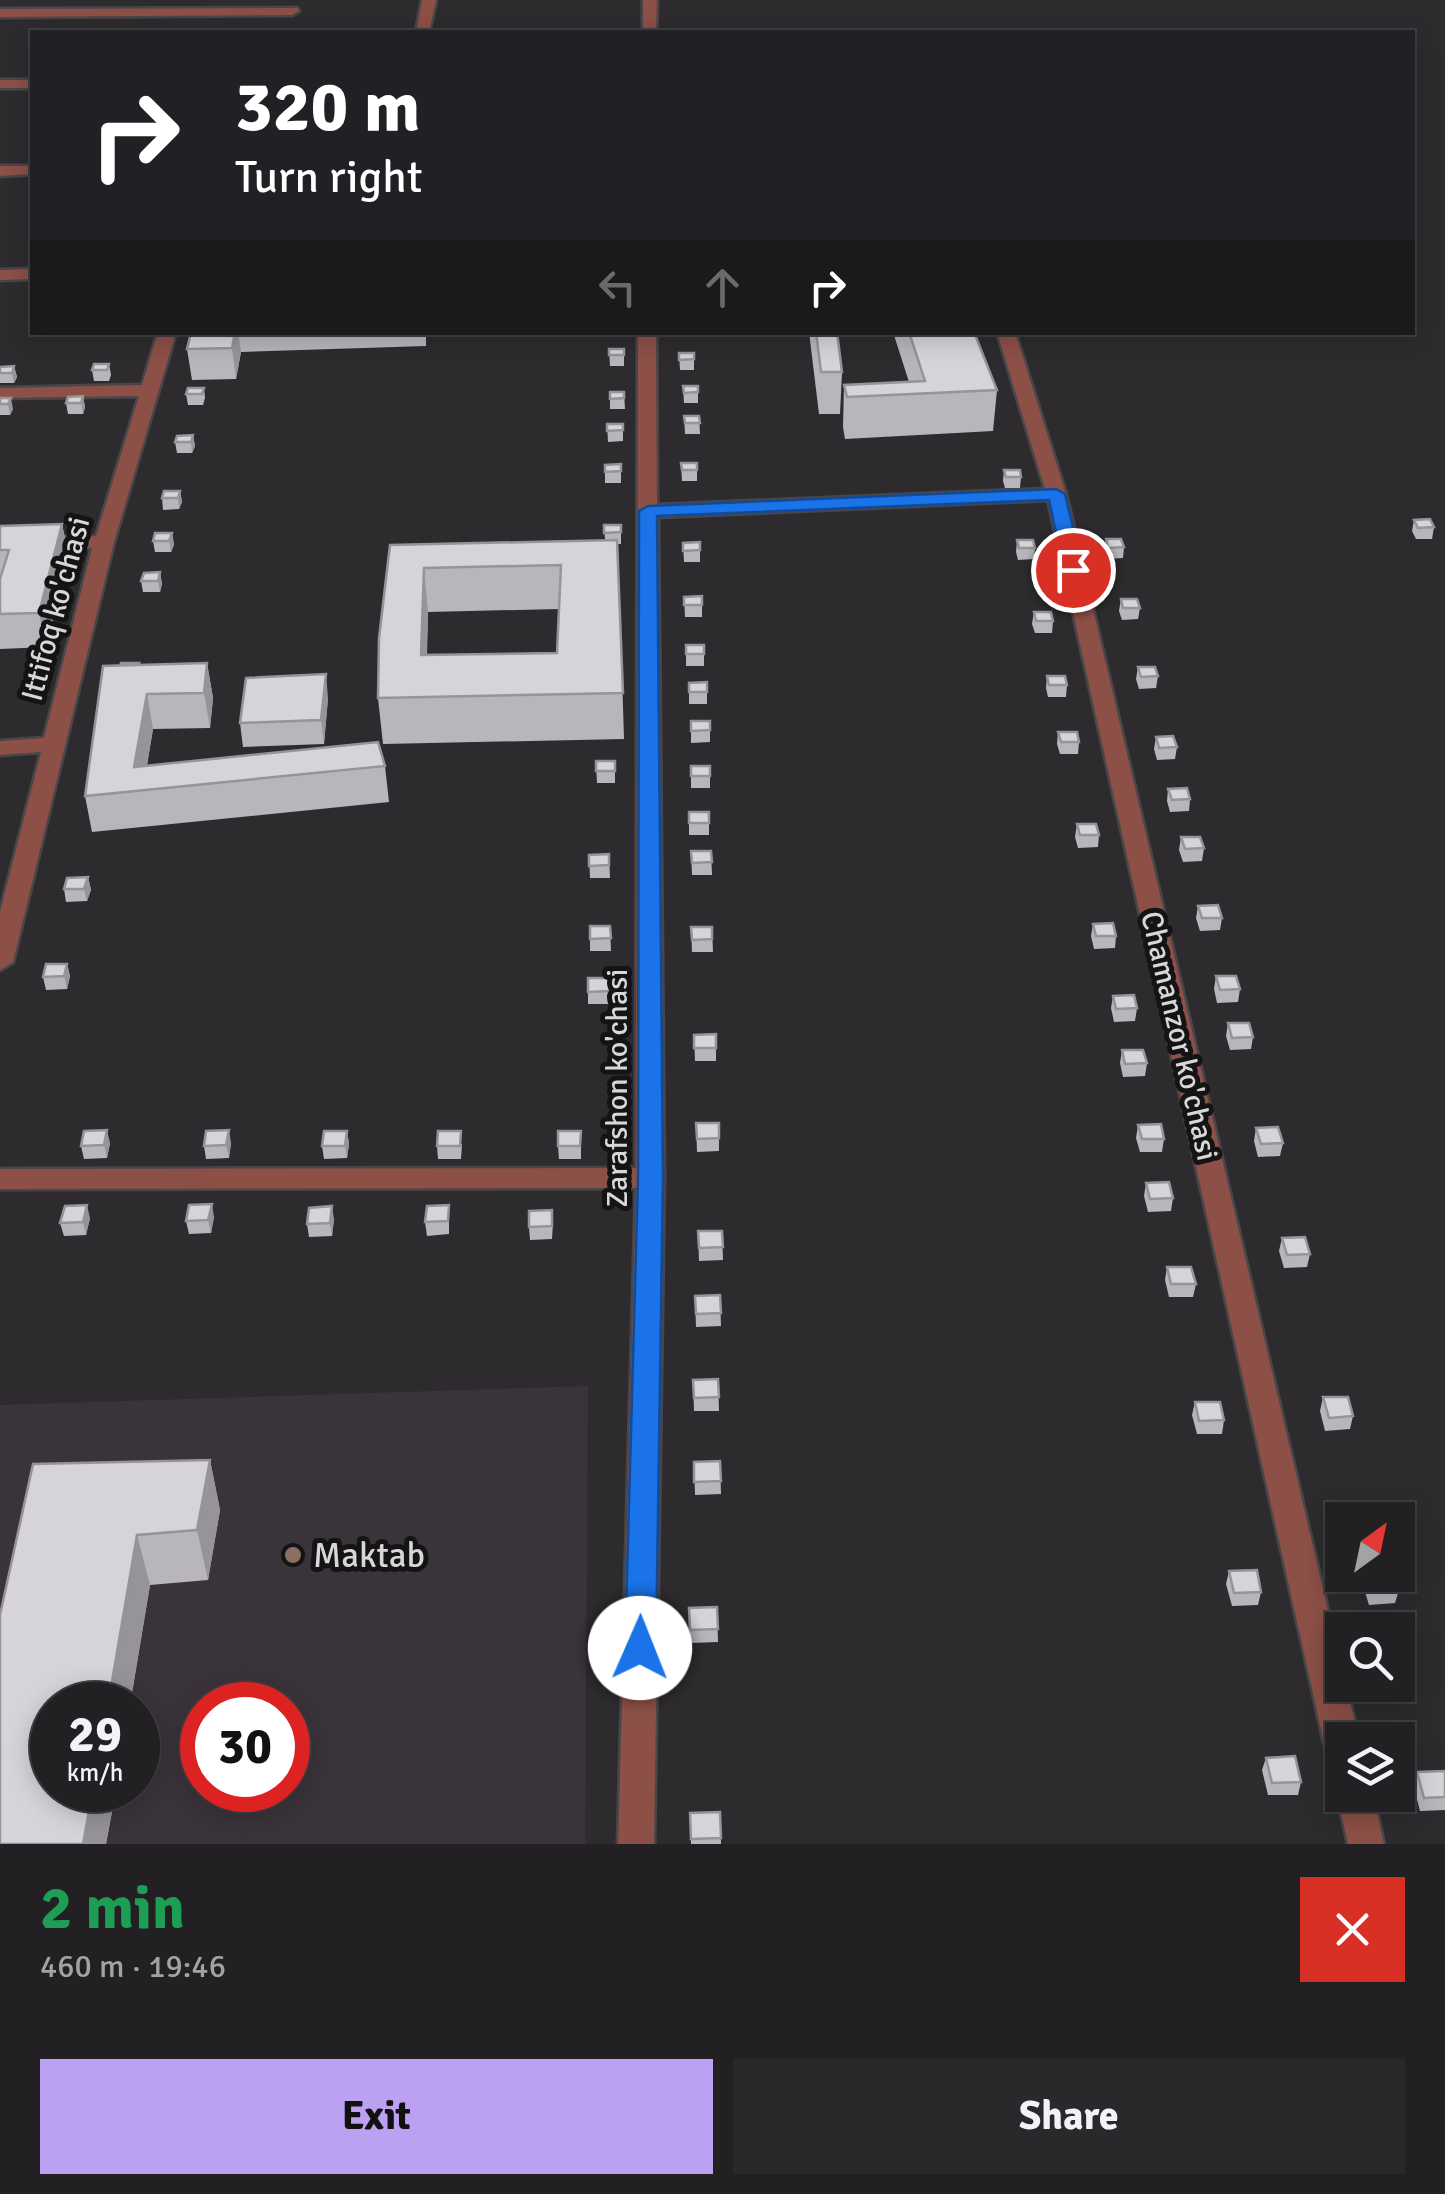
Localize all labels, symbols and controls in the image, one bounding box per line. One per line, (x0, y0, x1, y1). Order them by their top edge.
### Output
text: 320 m (235, 64, 420, 150)
icon: right (70, 70, 200, 200)
text: Turn right (235, 150, 423, 205)
icon: left (590, 260, 645, 315)
icon: ahead (695, 260, 750, 315)
icon: right (800, 260, 855, 315)
street label: Ittifoq ko'chasi (14, 513, 98, 705)
pin (1031, 528, 1116, 613)
icon: arrive (1046, 543, 1101, 598)
street label: Chamanzor ko'chasi (1132, 908, 1226, 1164)
street label: Zarafshon ko'chasi (599, 969, 636, 1207)
north arrow (1325, 1502, 1415, 1592)
map controls (1325, 1502, 1415, 1812)
place label: Maktab (313, 1534, 425, 1577)
marker: Maktab (282, 1544, 304, 1566)
position arrow (588, 1596, 692, 1700)
button: search (1325, 1612, 1415, 1702)
speed limit sign: 30 (180, 1682, 310, 1812)
text: 29 (68, 1704, 122, 1766)
button: layers (1325, 1722, 1415, 1812)
text: km/h (67, 1757, 123, 1788)
text: 2 min (40, 1872, 185, 1946)
button: close (1300, 1877, 1405, 1982)
text: 460 m · 19:46 (40, 1947, 226, 1986)
button: Exit (40, 2059, 713, 2174)
button: Share (733, 2059, 1405, 2174)

